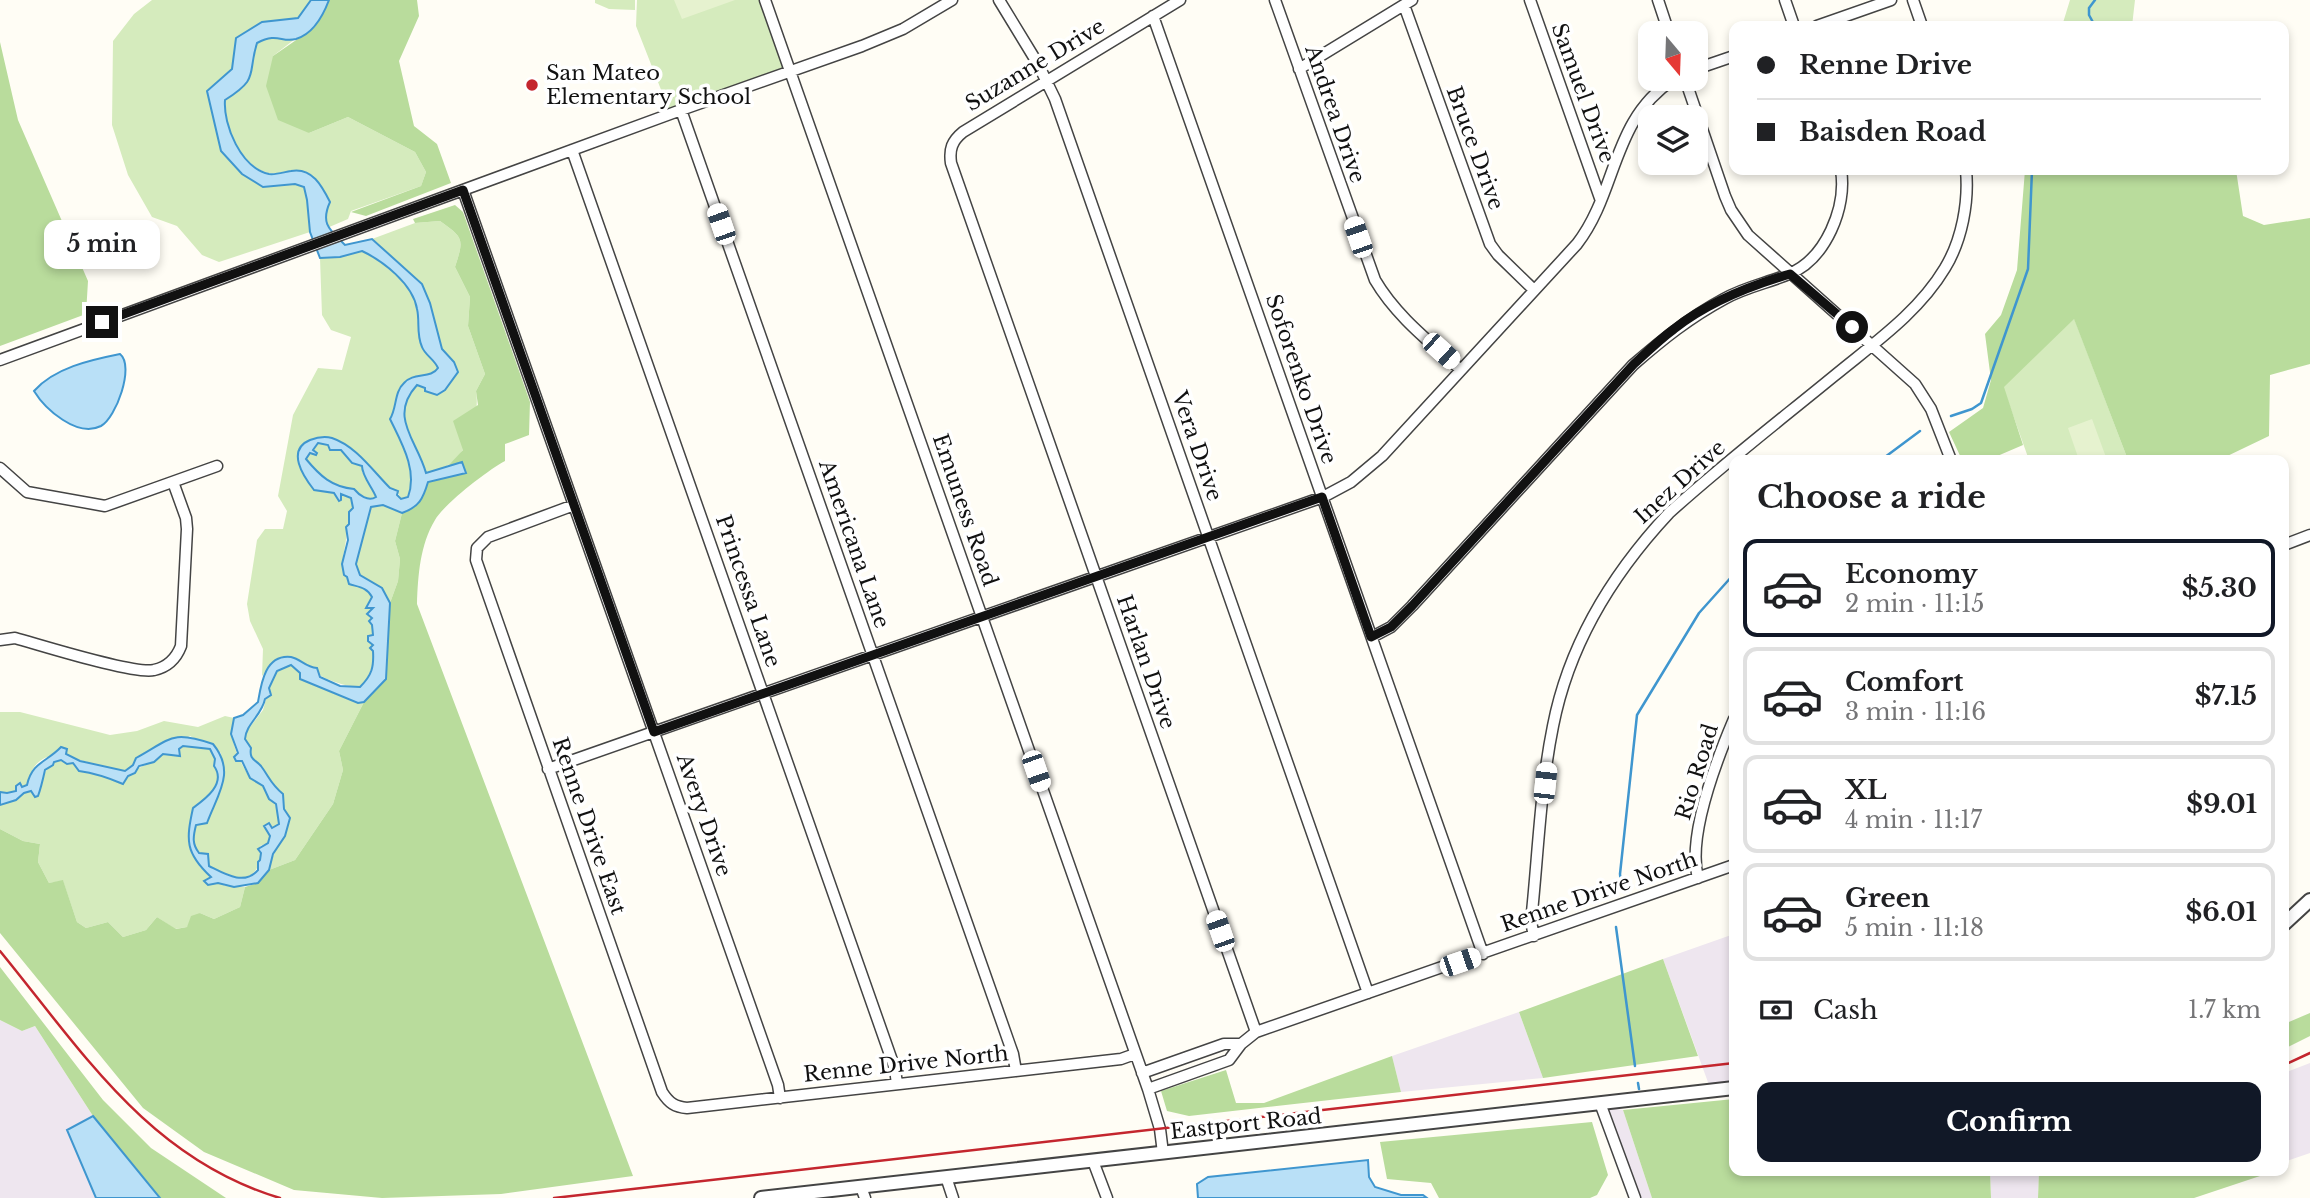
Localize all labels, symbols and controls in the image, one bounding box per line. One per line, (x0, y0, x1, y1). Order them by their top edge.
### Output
street label: Suzanne Drive (961, 13, 1109, 117)
street label: Samuel Drive (1546, 20, 1620, 166)
north arrow (1638, 21, 1708, 91)
map controls (1638, 21, 1708, 175)
street label: Andrea Drive (1299, 41, 1371, 186)
text: Renne Drive (1799, 49, 1972, 81)
place label: San Mateo Elementary School (546, 60, 751, 110)
marker: San Mateo Elementary School (524, 77, 540, 93)
street label: Bruce Drive (1441, 83, 1509, 213)
button: layers (1638, 105, 1708, 175)
text: Baisden Road (1799, 116, 1986, 148)
car (705, 201, 738, 247)
car (1342, 214, 1375, 260)
callout: 5 min (44, 220, 160, 270)
text: 5 min (67, 230, 137, 258)
street label: Soforenko Drive (1260, 291, 1342, 467)
route end (86, 306, 118, 338)
route start (1836, 311, 1868, 343)
car (1419, 329, 1464, 373)
street label: Vera Drive (1166, 387, 1228, 504)
street label: Emuness Road (927, 430, 1003, 590)
street label: Inez Drive (1629, 435, 1731, 529)
street label: Americana Lane (813, 456, 895, 632)
text: Choose a ride (1757, 477, 1986, 517)
street label: Princessa Lane (710, 511, 786, 671)
icon: car (1761, 557, 1824, 620)
text: Economy (1845, 558, 1978, 590)
text: $5.30 (2182, 572, 2257, 604)
text: 2 min · 11:15 (1845, 590, 1984, 618)
street label: Harlan Drive (1111, 592, 1181, 732)
icon: car (1761, 665, 1824, 728)
text: Comfort (1845, 666, 1963, 698)
text: $7.15 (2195, 680, 2257, 712)
text: 3 min · 11:16 (1845, 698, 1986, 726)
street label: Rio Road (1670, 721, 1724, 823)
street label: Renne Drive East (546, 734, 632, 918)
car (1020, 748, 1053, 794)
street label: Avery Drive (671, 749, 737, 880)
car (1533, 761, 1558, 805)
icon: car (1761, 773, 1824, 836)
text: XL (1845, 774, 1887, 806)
text: $9.01 (2186, 788, 2257, 820)
text: 4 min · 11:17 (1845, 806, 1982, 834)
street label: Renne Drive North (1497, 846, 1701, 938)
icon: car (1761, 881, 1824, 944)
text: Green (1845, 882, 1930, 914)
text: $6.01 (2186, 896, 2257, 928)
car (1204, 908, 1237, 954)
text: 5 min · 11:18 (1845, 914, 1984, 942)
car (1437, 945, 1484, 979)
icon: cash (1757, 991, 1795, 1029)
text: Cash (1813, 994, 1878, 1026)
text: 1.7 km (2188, 996, 2261, 1024)
street label: Renne Drive North (802, 1040, 1010, 1088)
button: Confirm (1757, 1082, 2261, 1162)
street label: Eastport Road (1169, 1103, 1323, 1145)

